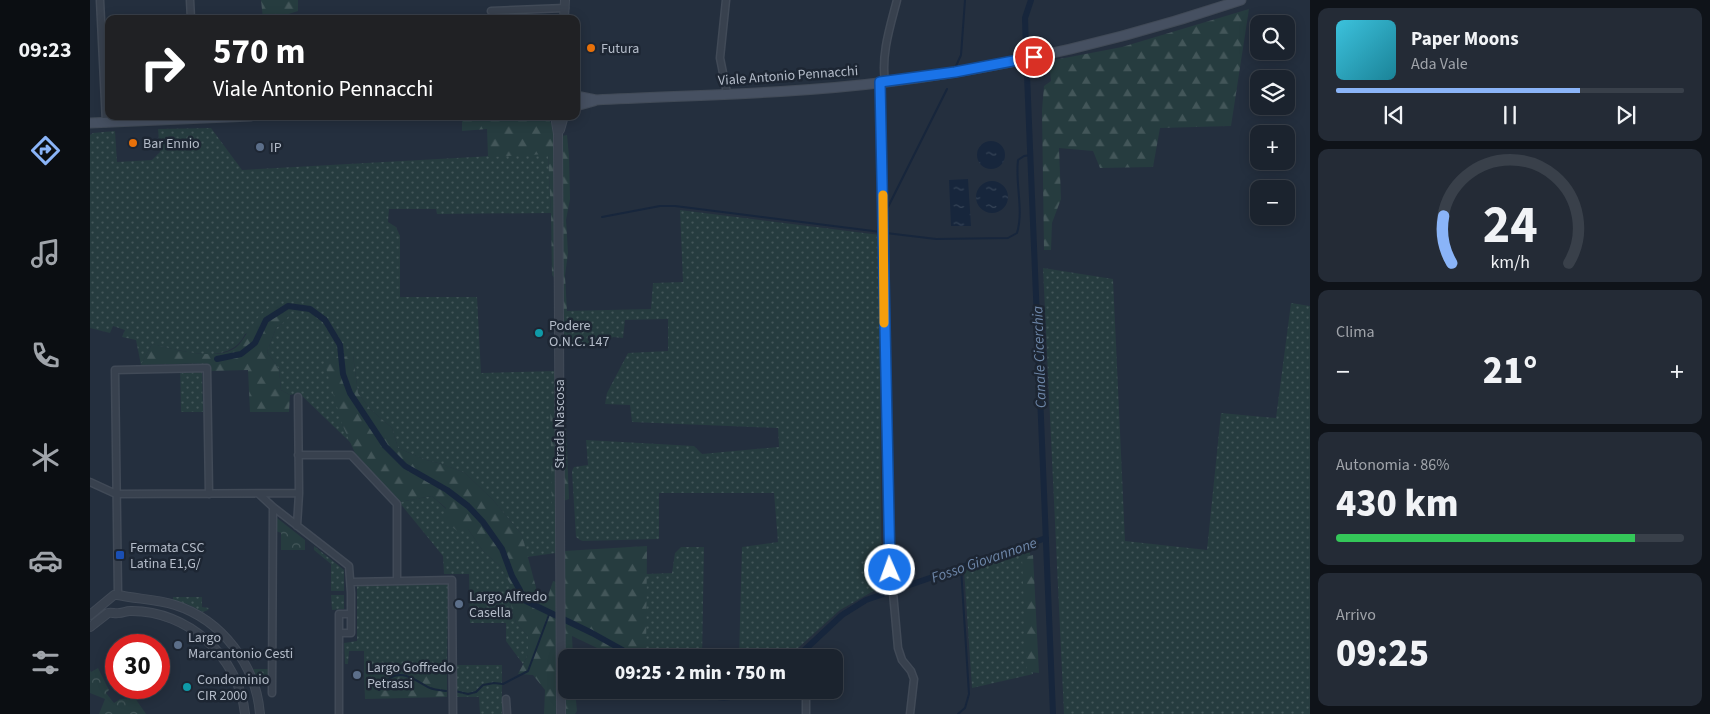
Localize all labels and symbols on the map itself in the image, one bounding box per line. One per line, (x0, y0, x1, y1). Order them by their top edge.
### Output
pin (1013, 36, 1055, 78)
place label: Futura (601, 39, 639, 59)
marker: Futura (585, 42, 597, 54)
street label: Viale Antonio Pennacchi (717, 61, 859, 91)
place label: Bar Ennio (143, 134, 200, 154)
marker: Bar Ennio (127, 137, 139, 149)
place label: IP (270, 138, 282, 158)
marker: IP (254, 141, 266, 153)
water label: Canale Cicerchia (1027, 305, 1052, 409)
place label: Podere O.N.C. 147 (549, 316, 610, 352)
marker: Podere O.N.C. 147 (533, 327, 545, 339)
street label: Strada Nascosa (550, 379, 570, 469)
water label: Fosso Giovannone (928, 533, 1040, 588)
place label: Fermata CSC Latina E1,G/ (130, 538, 204, 574)
position arrow (863, 543, 915, 595)
marker: Fermata CSC Latina E1,G/ (114, 549, 126, 561)
place label: Largo Alfredo Casella (469, 587, 547, 623)
marker: Largo Alfredo Casella (453, 598, 465, 610)
place label: Largo Marcantonio Cesti (188, 628, 293, 664)
speed limit sign: 30 (105, 634, 170, 699)
marker: Largo Marcantonio Cesti (172, 639, 184, 651)
place label: Largo Goffredo Petrassi (367, 658, 454, 694)
marker: Largo Goffredo Petrassi (351, 669, 363, 681)
place label: Condominio CIR 2000 (197, 670, 269, 706)
marker: Condominio CIR 2000 (181, 681, 193, 693)

